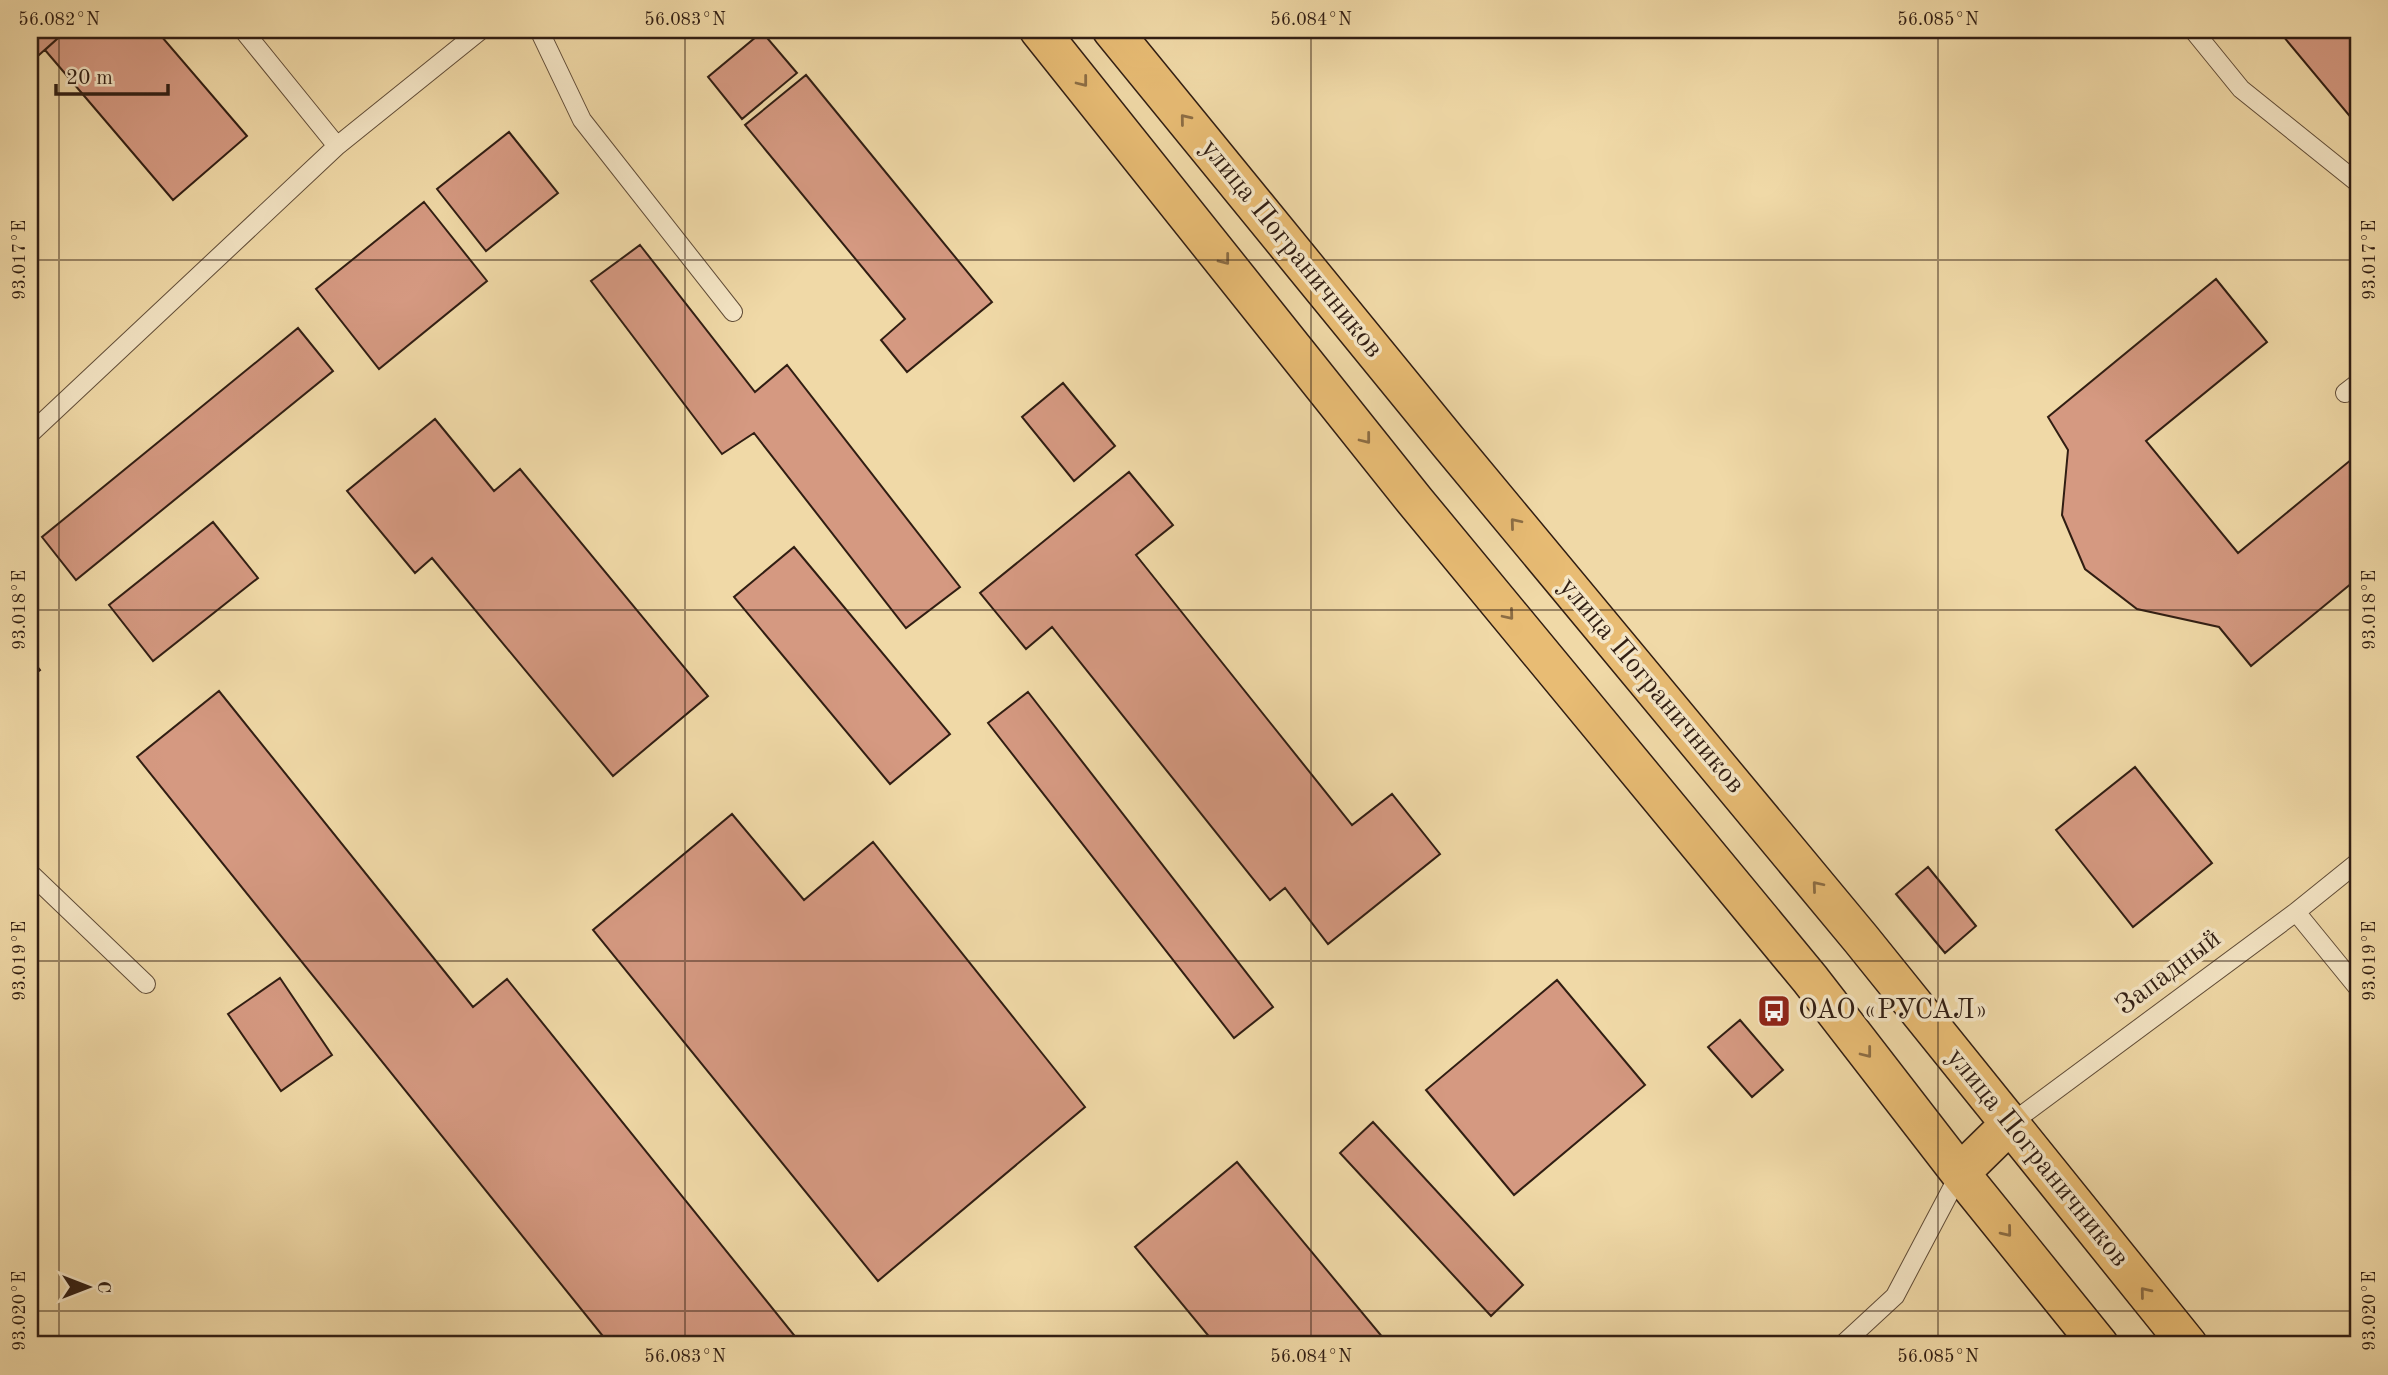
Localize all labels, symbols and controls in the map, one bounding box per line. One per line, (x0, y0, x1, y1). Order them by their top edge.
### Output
text: 56.082°N (18, 11, 100, 29)
text: 56.083°N (644, 11, 726, 29)
text: 56.084°N (1270, 11, 1352, 29)
text: 56.085°N (1897, 11, 1979, 29)
scale bar (56, 52, 168, 96)
text: 20 m (66, 68, 113, 89)
one-way arrow (1075, 75, 1088, 87)
one-way arrow (1181, 115, 1193, 128)
street label: улица Пограничников (1194, 134, 1388, 364)
text: 93.017°E (11, 220, 29, 300)
text: 93.017°E (2361, 220, 2379, 300)
one-way arrow (1216, 253, 1229, 265)
one-way arrow (1357, 431, 1370, 443)
one-way arrow (1511, 518, 1524, 530)
text: 93.018°E (11, 570, 29, 650)
text: 93.018°E (2361, 570, 2379, 650)
street label: улица Пограничников (1553, 573, 1749, 799)
one-way arrow (1501, 608, 1514, 620)
one-way arrow (1813, 882, 1825, 895)
text: 93.019°E (11, 921, 29, 1001)
text: 93.019°E (2361, 921, 2379, 1001)
street label: Западный (2111, 925, 2227, 1021)
bus stop icon: ОАО «РУСАЛ» (1755, 992, 1793, 1030)
place label: ОАО «РУСАЛ» (1798, 997, 1988, 1025)
street label: улица Пограничников (1940, 1043, 2134, 1273)
one-way arrow (1858, 1045, 1871, 1057)
one-way arrow (1999, 1223, 2011, 1236)
north arrow (52, 1252, 122, 1322)
text: 93.020°E (11, 1271, 29, 1351)
text: 93.020°E (2361, 1271, 2379, 1351)
text: С (93, 1281, 112, 1293)
one-way arrow (2140, 1288, 2153, 1300)
text: 56.083°N (644, 1348, 726, 1366)
text: 56.084°N (1270, 1348, 1352, 1366)
text: 56.085°N (1897, 1348, 1979, 1366)

